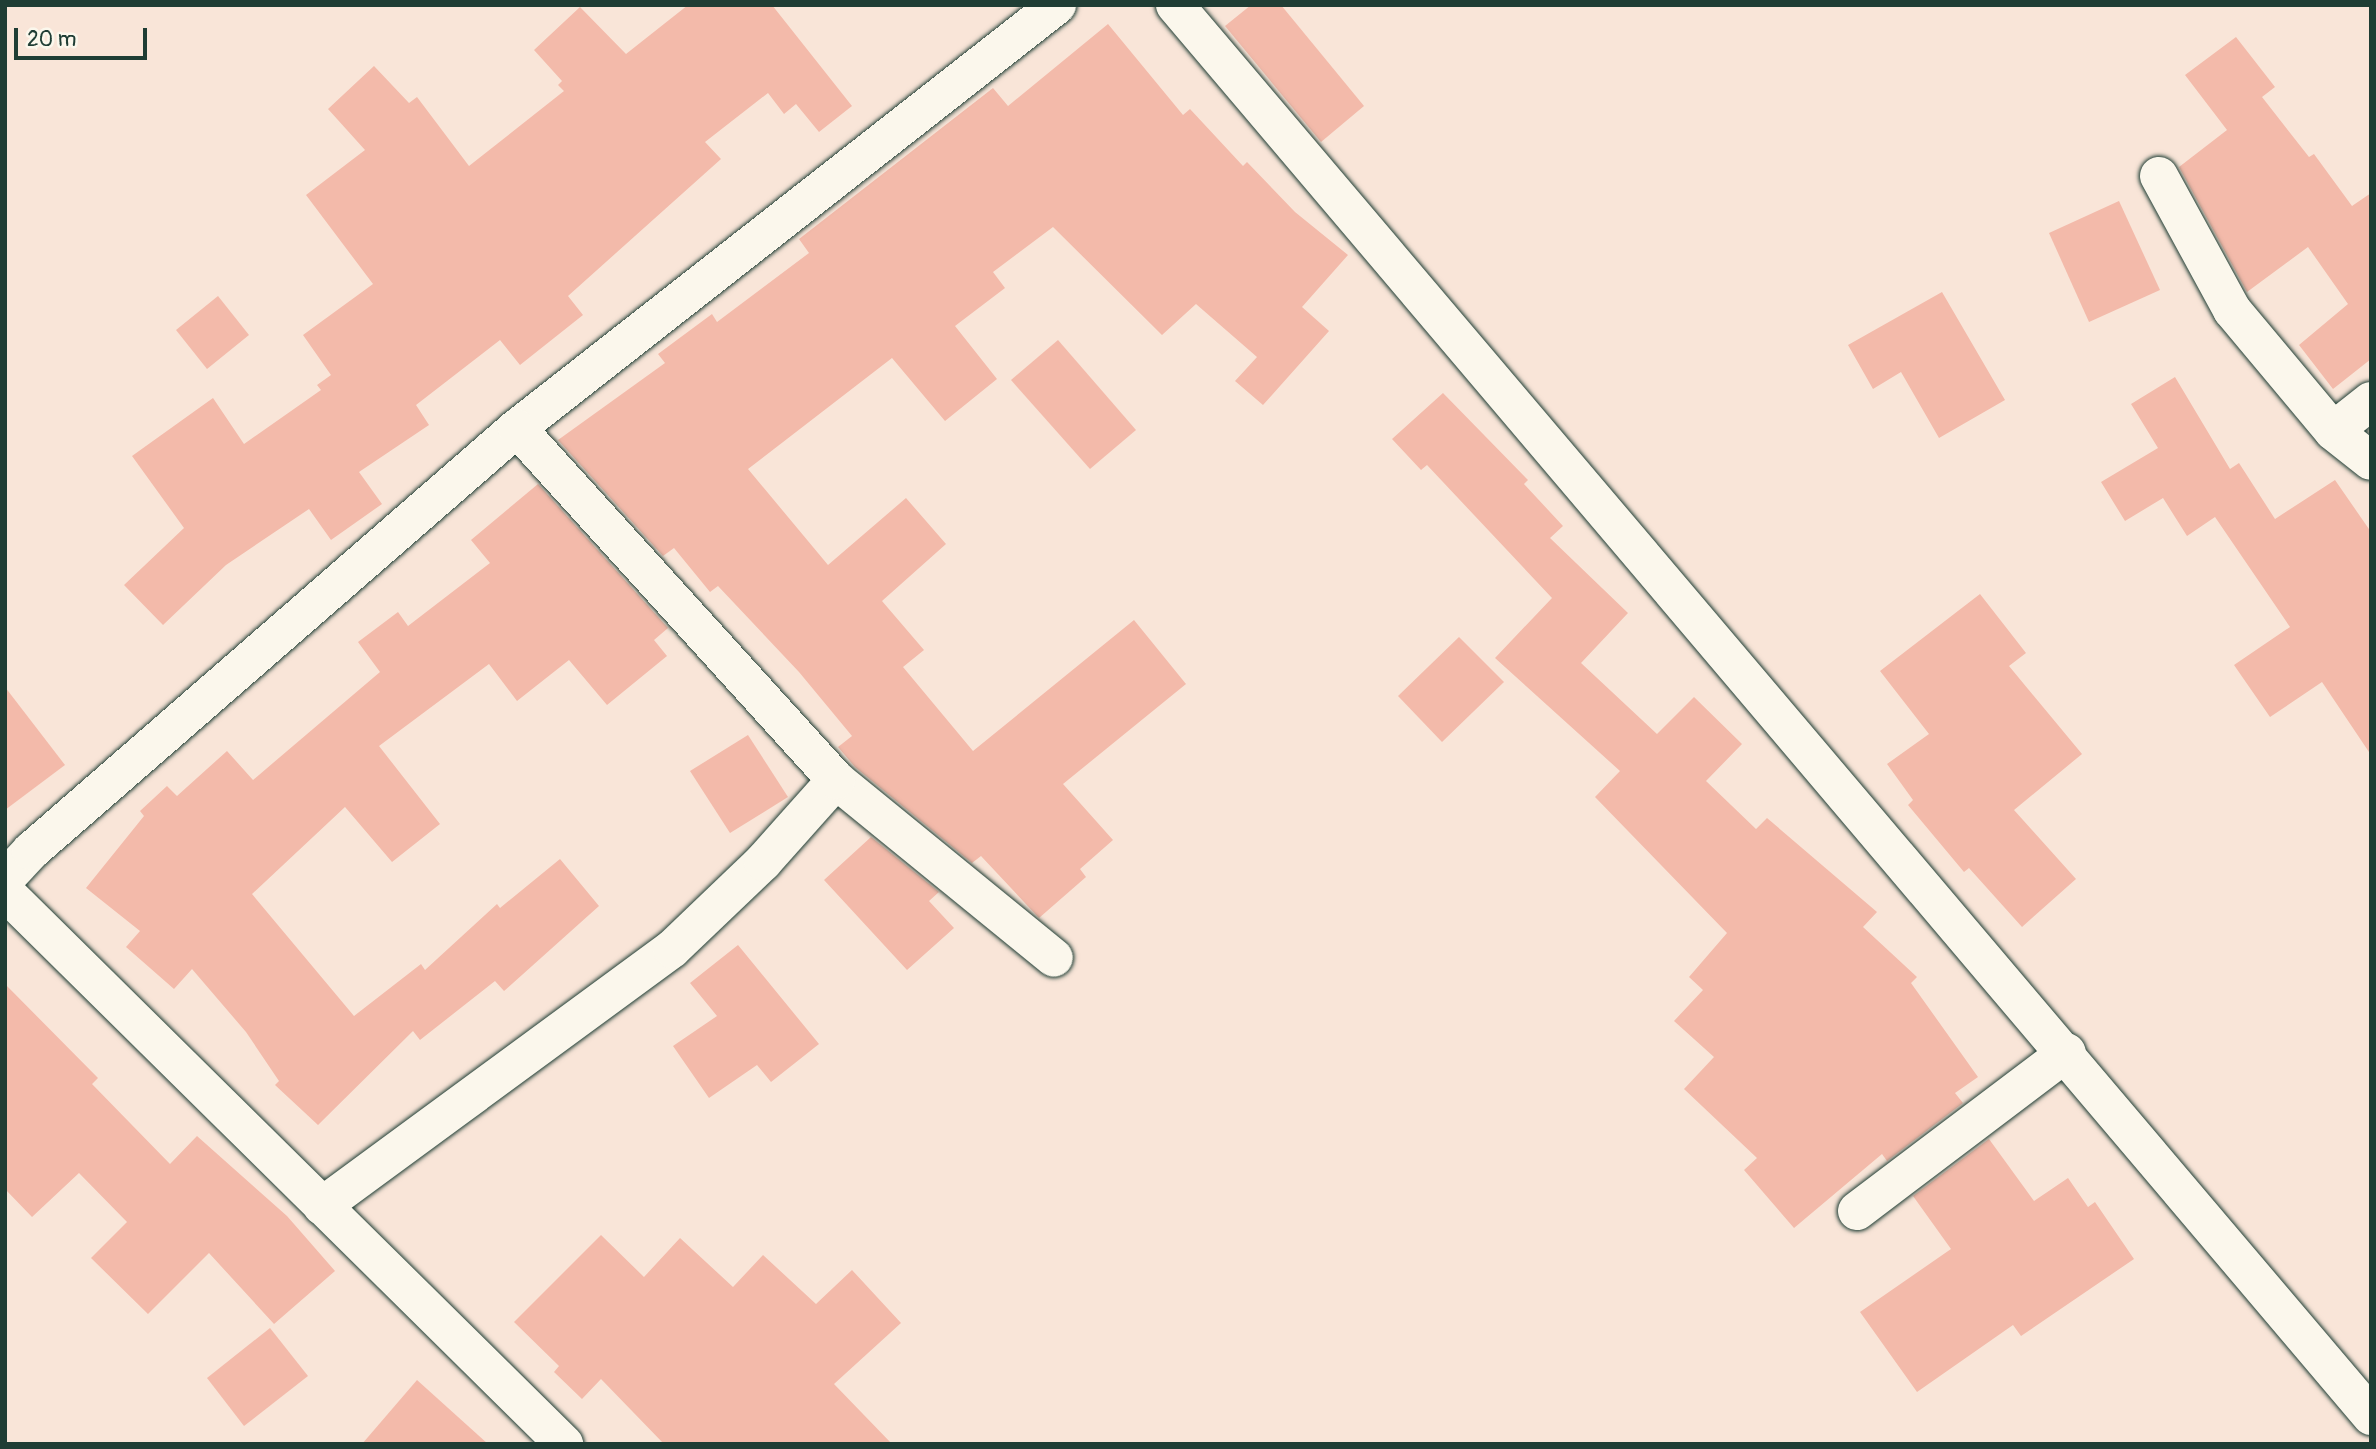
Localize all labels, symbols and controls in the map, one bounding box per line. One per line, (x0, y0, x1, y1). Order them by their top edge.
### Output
scale bar (18, 14, 150, 58)
text: 20 m (27, 26, 76, 53)

